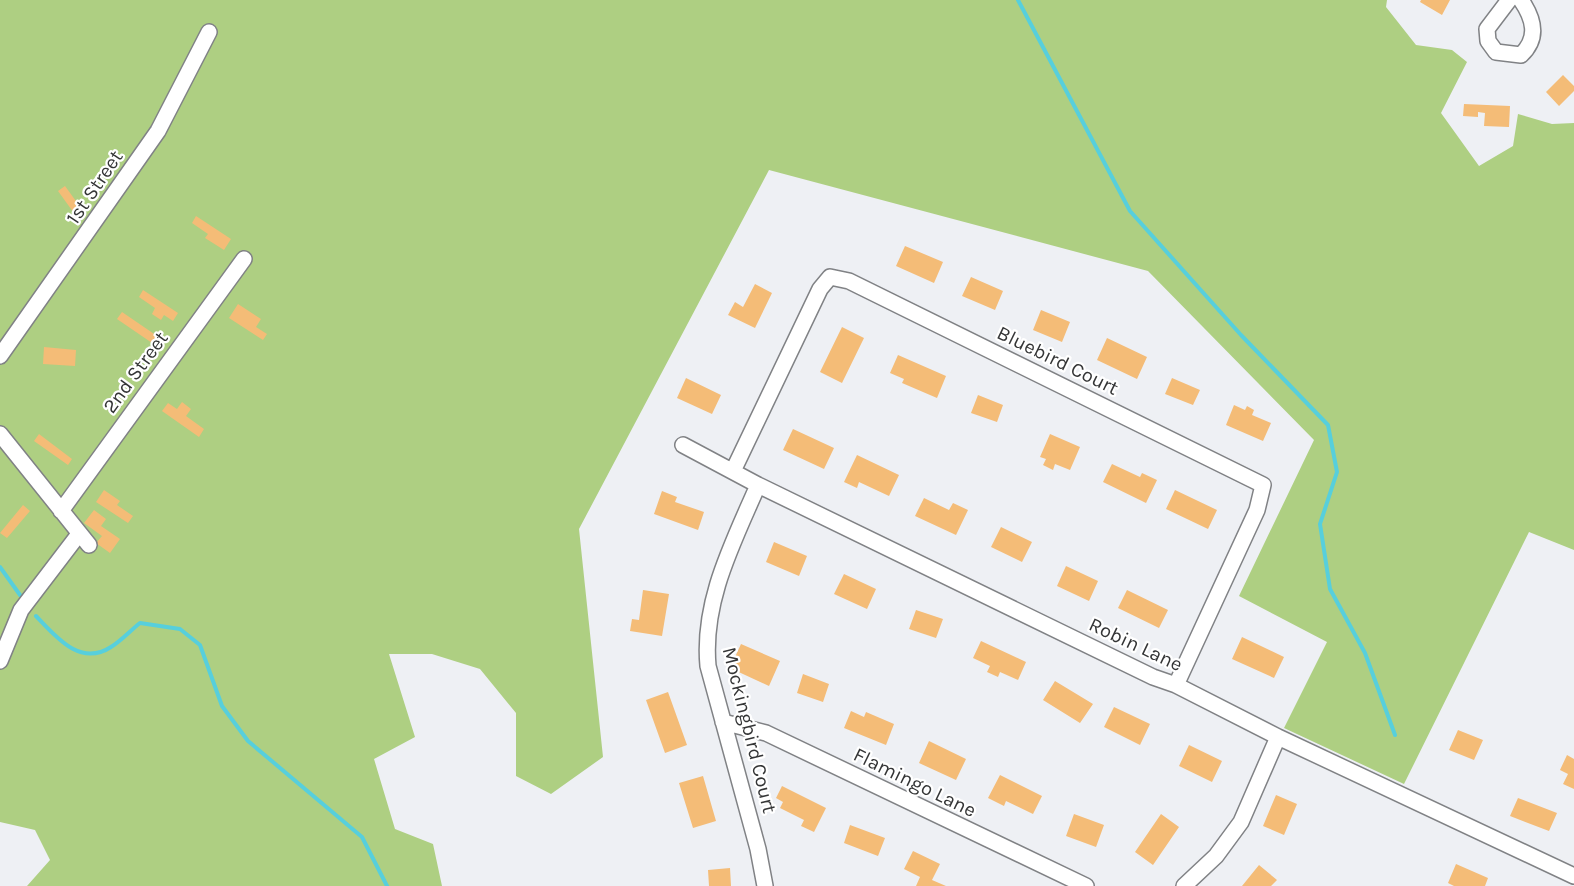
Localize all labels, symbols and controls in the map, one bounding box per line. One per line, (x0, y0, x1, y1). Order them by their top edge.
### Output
street label: 1st Street (61, 146, 128, 229)
street label: Bluebird Court (993, 321, 1123, 400)
street label: 2nd Street (98, 327, 173, 418)
street label: Robin Lane (1085, 613, 1186, 676)
street label: Mockingbird Court (718, 645, 781, 816)
street label: Flamingo Lane (850, 743, 980, 822)

